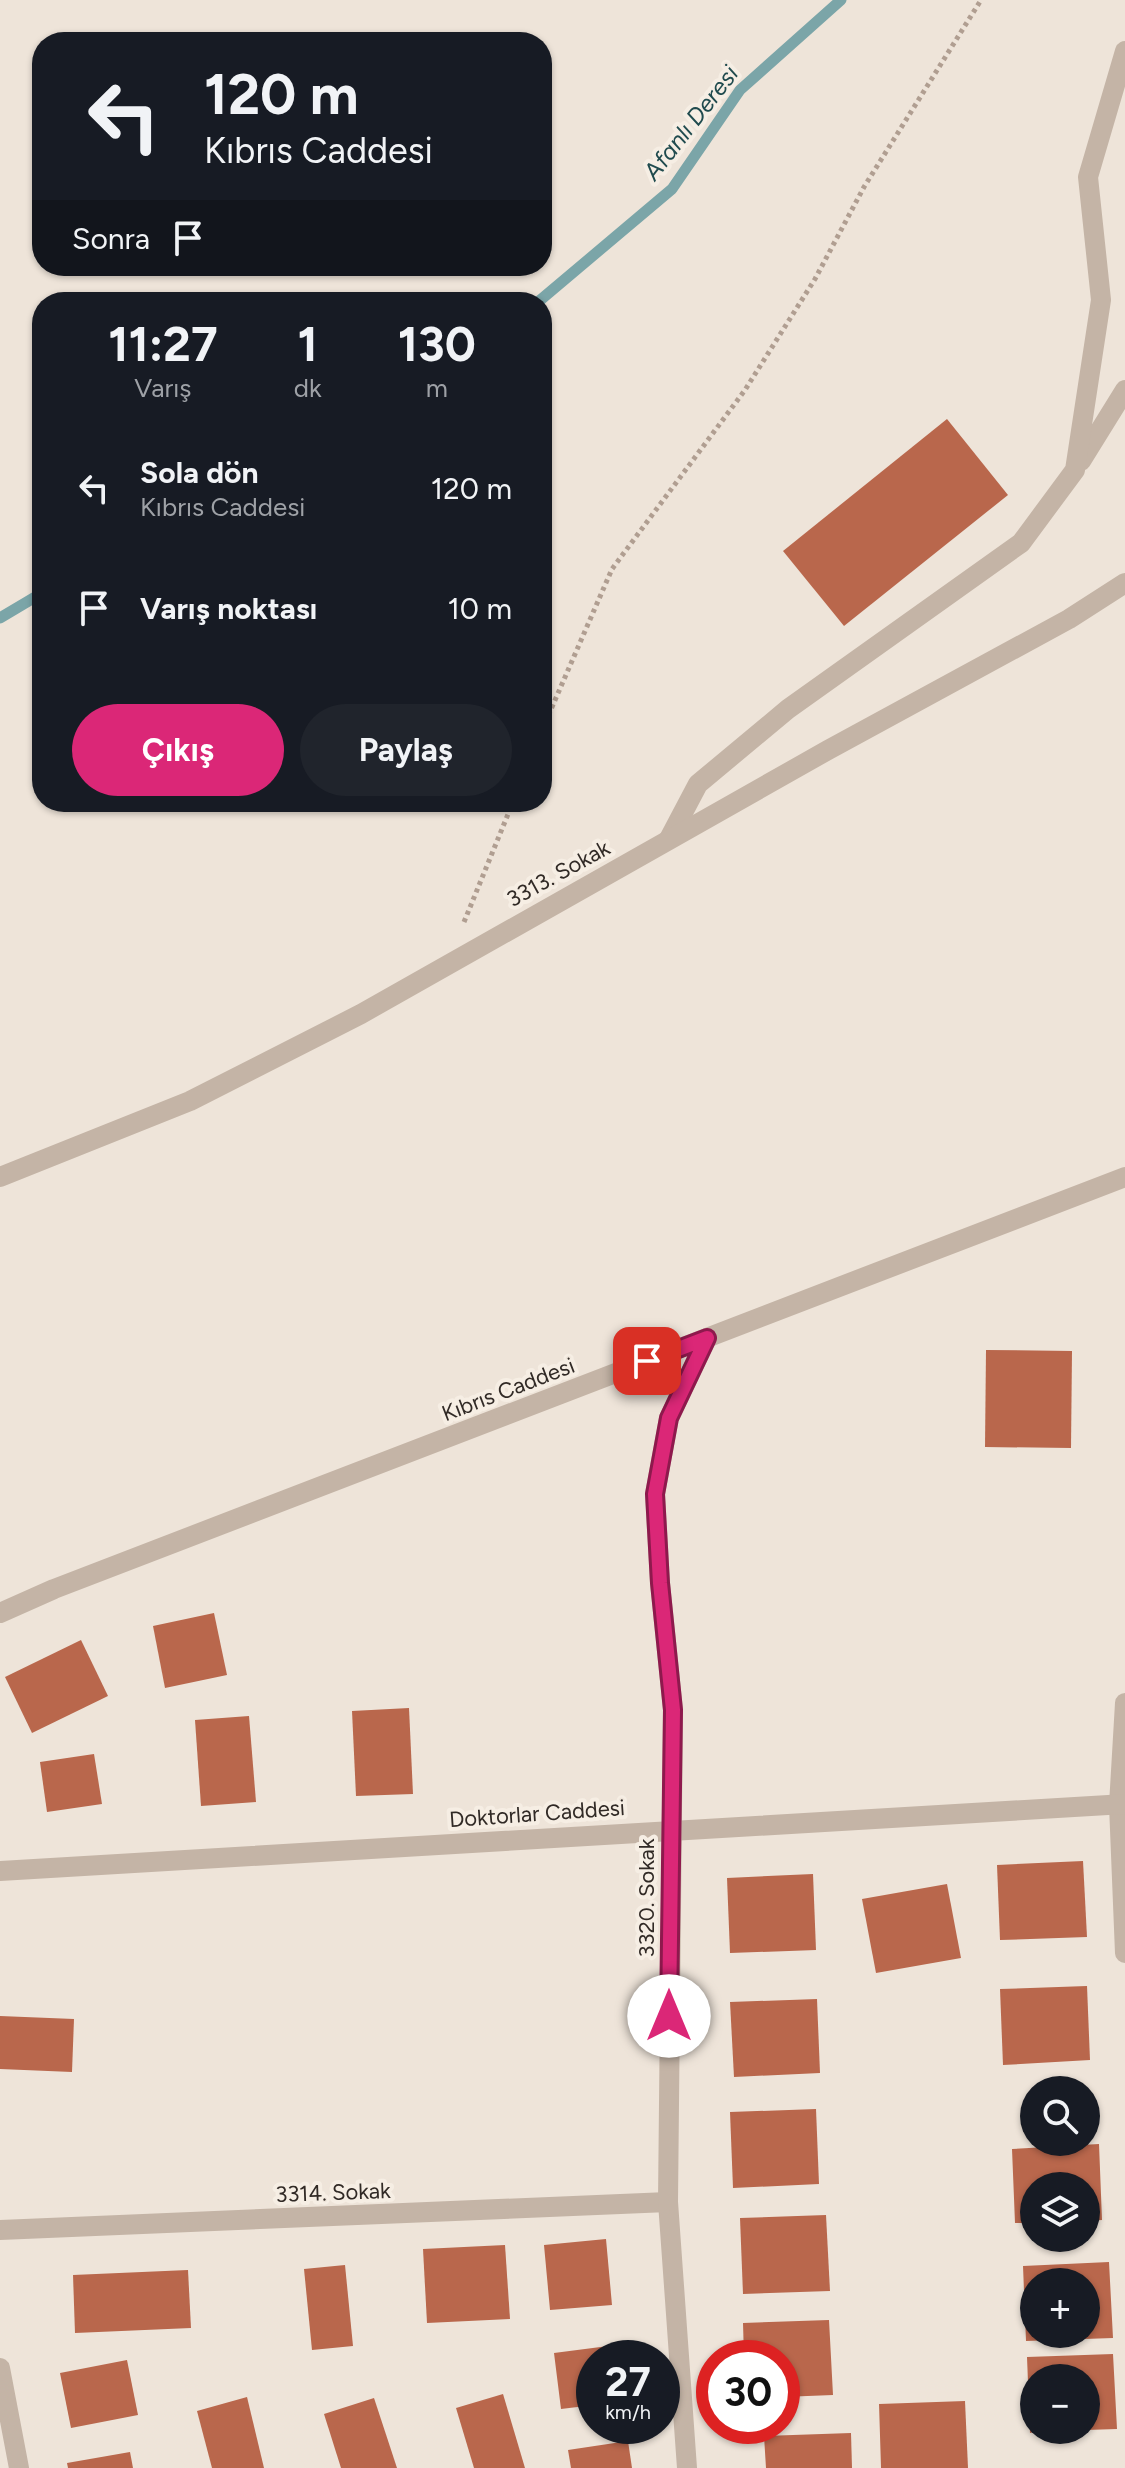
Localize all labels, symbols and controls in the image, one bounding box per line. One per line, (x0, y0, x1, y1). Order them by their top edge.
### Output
water label: Afanlı Deresi (636, 59, 745, 186)
text: 120 m (204, 61, 359, 128)
icon: left (72, 64, 176, 168)
text: Kıbrıs Caddesi (204, 129, 433, 172)
icon: arrive (166, 216, 210, 260)
text: Sonra (72, 220, 150, 257)
text: 11:27 (108, 315, 218, 373)
text: 1 (298, 315, 318, 373)
text: 130 (398, 315, 476, 373)
text: Varış (134, 372, 192, 404)
text: dk (294, 372, 322, 404)
text: m (426, 372, 448, 404)
text: Sola dön (140, 454, 258, 491)
icon: left (72, 466, 116, 510)
text: 120 m (431, 470, 512, 507)
text: Kıbrıs Caddesi (140, 491, 305, 523)
icon: arrive (72, 586, 116, 630)
text: Varış noktası (140, 590, 317, 627)
text: 10 m (447, 590, 512, 627)
button: Çıkış (72, 704, 284, 796)
button: Paylaş (300, 704, 512, 796)
street label: 3313. Sokak (502, 834, 615, 913)
pin (613, 1327, 681, 1395)
icon: arrive (625, 1339, 669, 1383)
street label: Kıbrıs Caddesi (438, 1352, 578, 1427)
street label: Doktorlar Caddesi (448, 1794, 626, 1833)
street label: 3320. Sokak (633, 1838, 660, 1957)
position arrow (627, 1974, 711, 2058)
map controls (1020, 2076, 1100, 2444)
button: search (1020, 2076, 1100, 2156)
button: layers (1020, 2172, 1100, 2252)
street label: 3314. Sokak (275, 2177, 391, 2208)
button: + (1020, 2268, 1100, 2348)
speed limit sign: 30 (696, 2340, 800, 2444)
text: 27 (605, 2358, 651, 2406)
button: − (1020, 2364, 1100, 2444)
text: km/h (605, 2400, 651, 2424)

